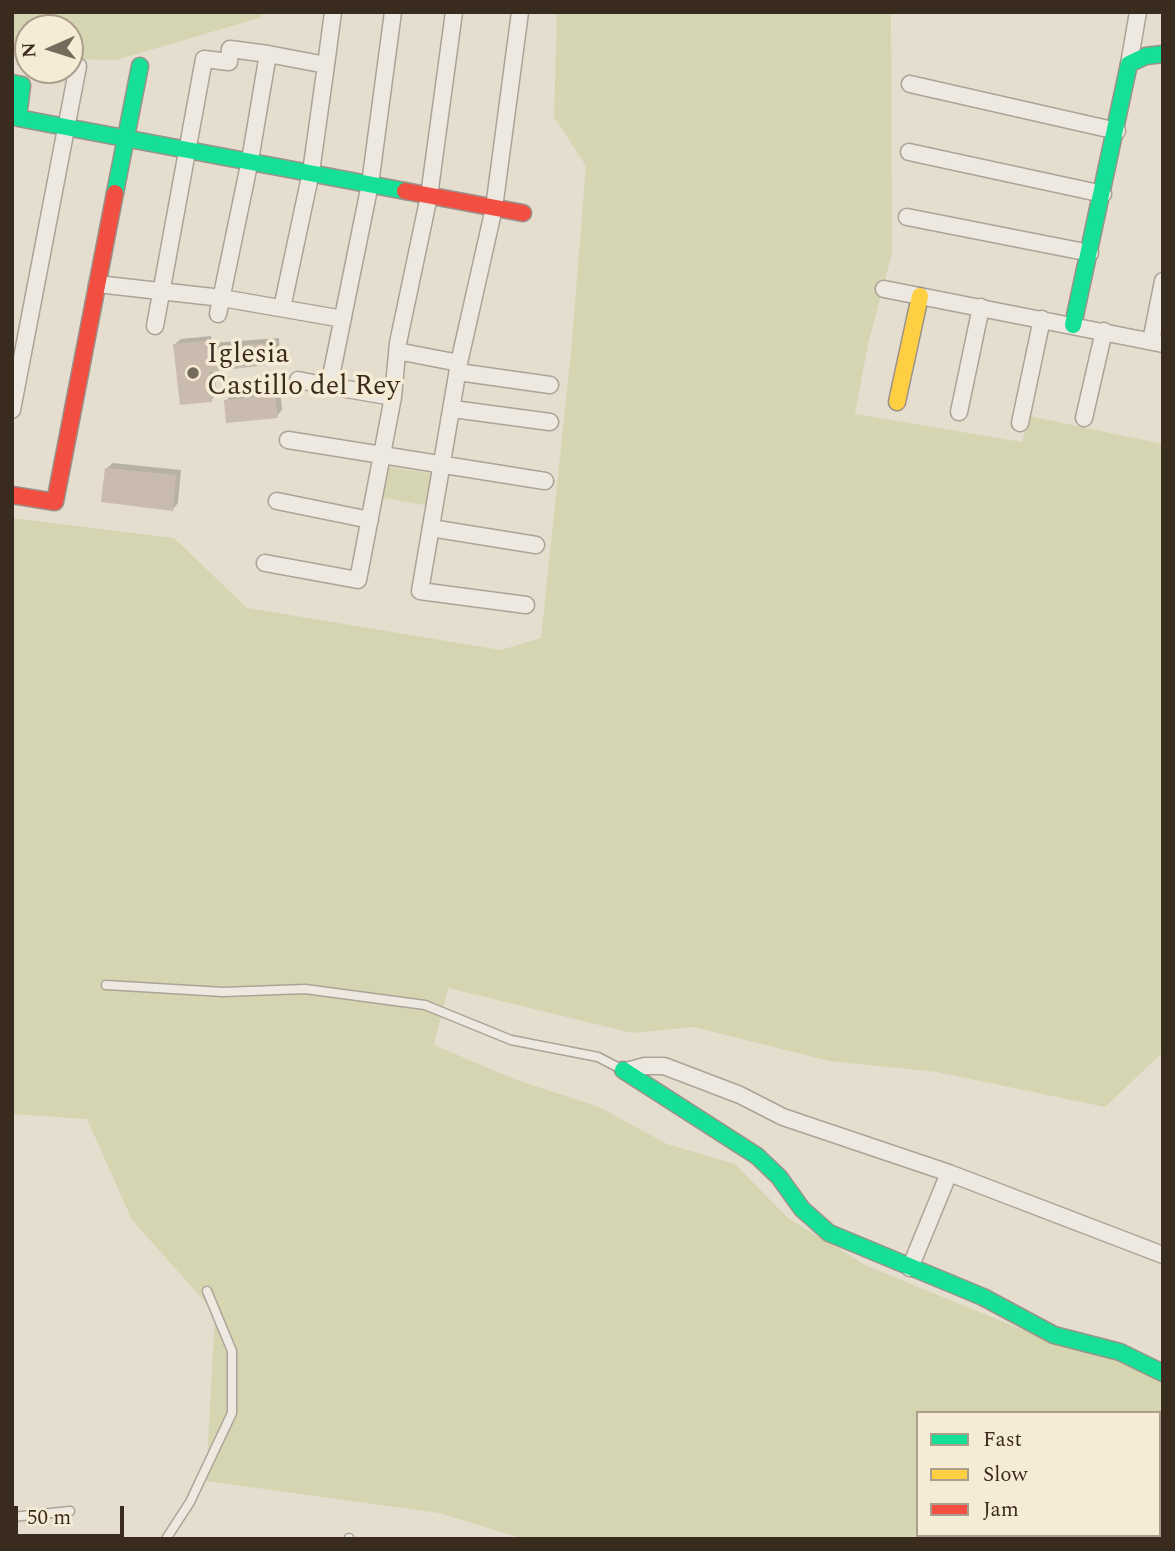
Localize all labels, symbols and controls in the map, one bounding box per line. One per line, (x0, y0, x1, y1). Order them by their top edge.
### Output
north arrow (14, 14, 84, 84)
text: N (15, 42, 44, 59)
place label: Iglesia Castillo del Rey (207, 340, 400, 406)
marker: Iglesia Castillo del Rey (185, 365, 201, 381)
legend (916, 1411, 1161, 1537)
text: Fast (983, 1424, 1022, 1456)
text: Slow (983, 1459, 1027, 1491)
scale bar (18, 1492, 128, 1536)
text: Jam (983, 1494, 1019, 1526)
text: 50 m (27, 1502, 71, 1534)

